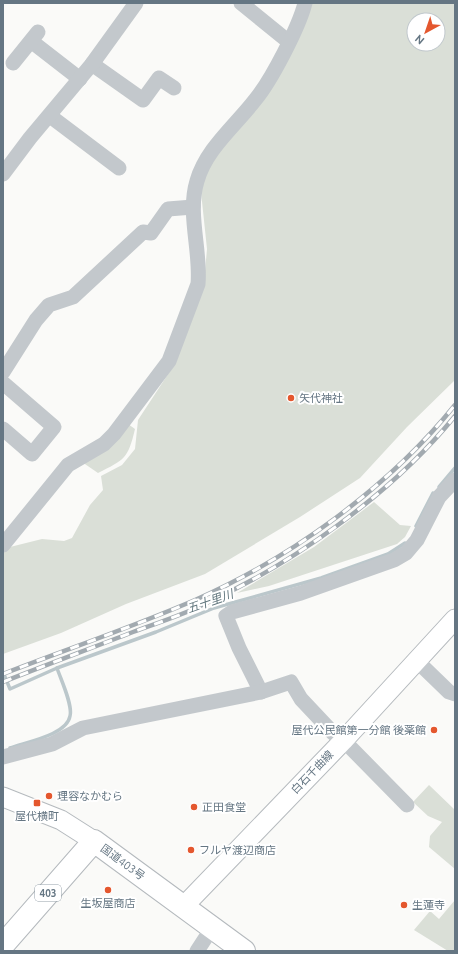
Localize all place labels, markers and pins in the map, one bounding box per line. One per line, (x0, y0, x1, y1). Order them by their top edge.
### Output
place label: 矢代神社 (299, 392, 343, 404)
marker: 矢代神社 (286, 393, 296, 403)
place label: 屋代公民館第一分館 後薬館 (291, 724, 426, 736)
marker: 屋代公民館第一分館 後薬館 (429, 725, 439, 735)
place label: 理容なかむら (57, 790, 123, 802)
marker: 理容なかむら (44, 791, 54, 801)
marker: 屋代横町 (32, 798, 42, 808)
place label: 正田食堂 (202, 801, 246, 813)
marker: 正田食堂 (189, 802, 199, 812)
place label: 屋代横町 (15, 810, 59, 822)
place label: フルヤ渡辺商店 (199, 844, 276, 856)
marker: フルヤ渡辺商店 (186, 845, 196, 855)
marker: 生坂屋商店 (103, 885, 113, 895)
place label: 生坂屋商店 (81, 897, 136, 909)
place label: 生蓮寺 (412, 899, 445, 911)
marker: 生蓮寺 (399, 900, 409, 910)

